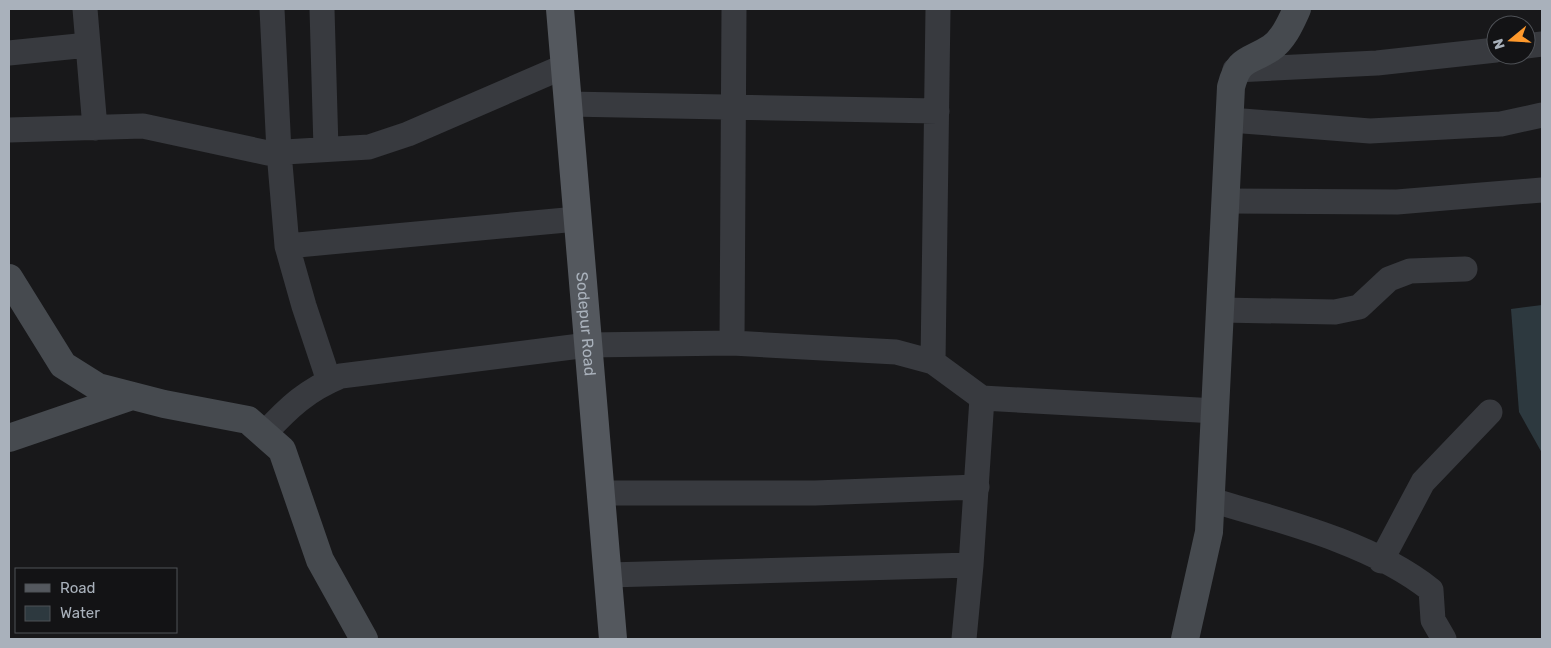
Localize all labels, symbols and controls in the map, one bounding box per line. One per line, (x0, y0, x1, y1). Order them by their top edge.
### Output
north arrow (1486, 15, 1536, 65)
text: N (1489, 36, 1509, 51)
street label: Sodepur Road (573, 271, 600, 377)
legend (15, 568, 178, 633)
text: Road (60, 579, 96, 597)
text: Water (60, 604, 100, 622)

